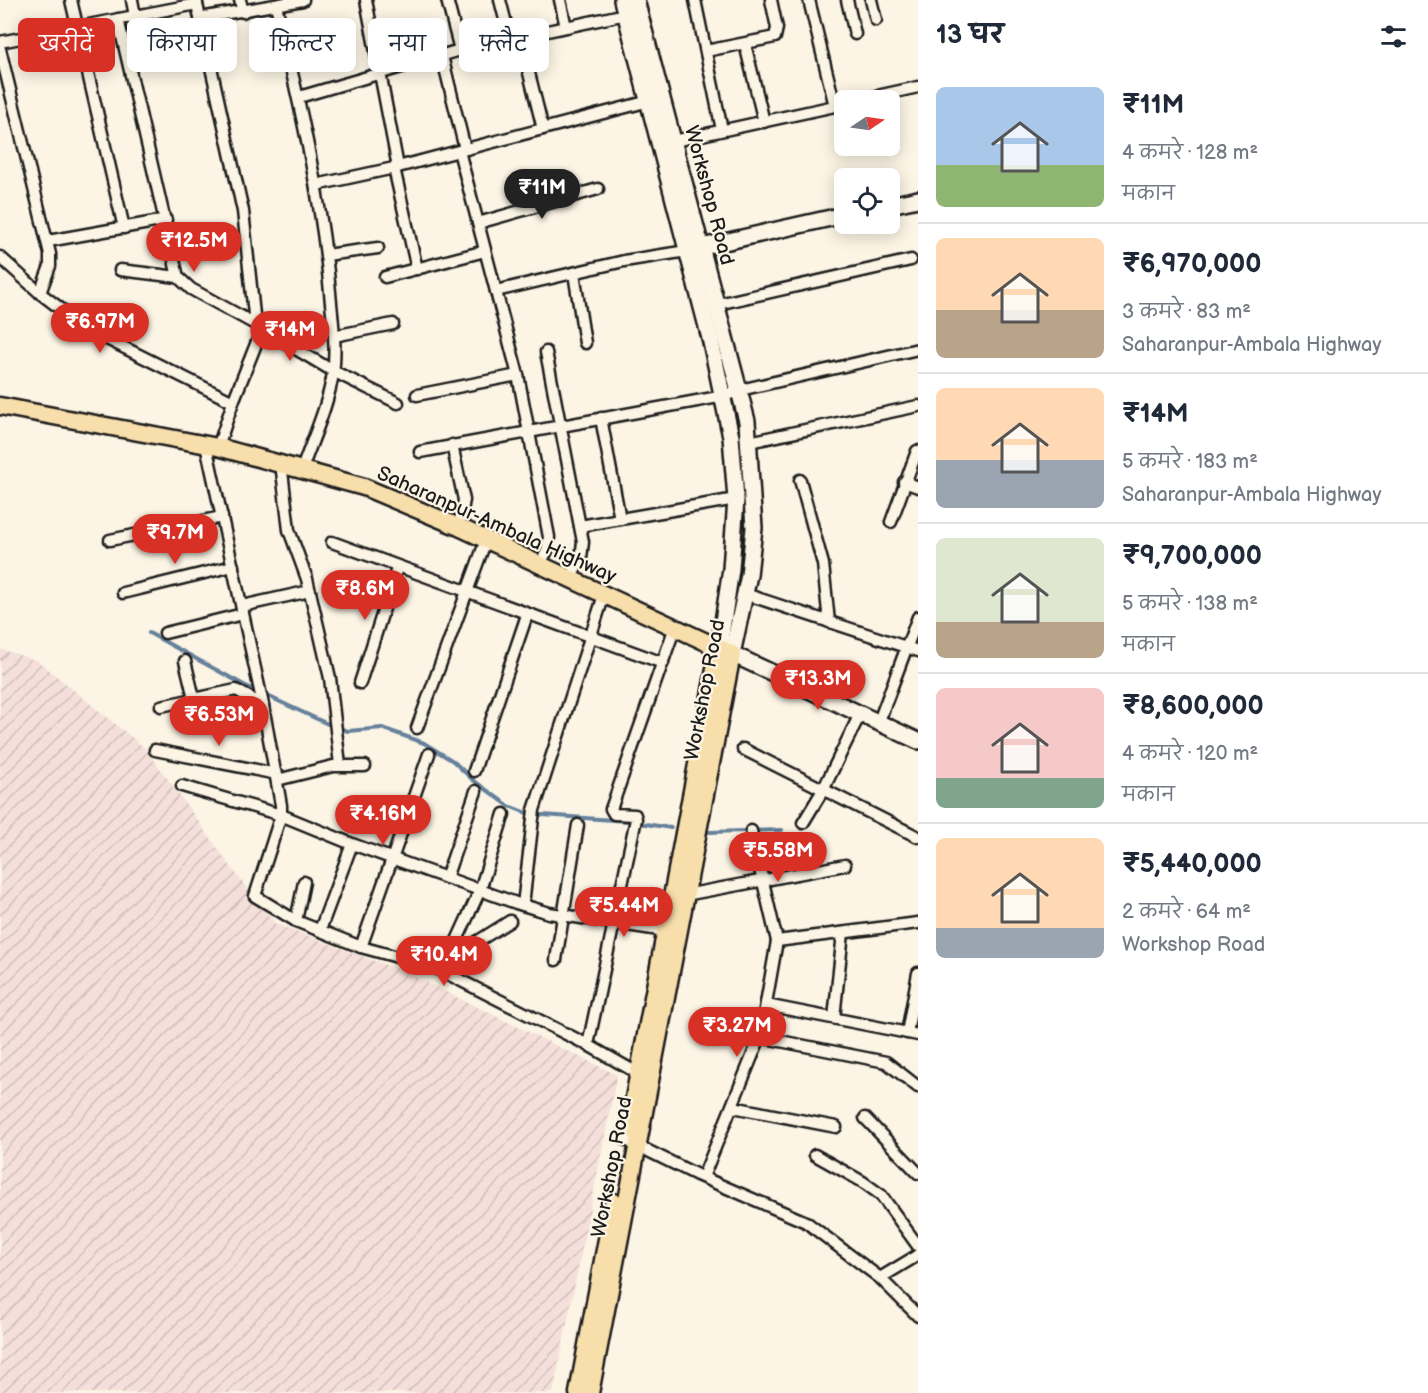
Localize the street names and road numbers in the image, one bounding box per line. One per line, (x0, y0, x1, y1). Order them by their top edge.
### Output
street label: Workshop Road (679, 123, 739, 268)
street label: Saharanpur-Ambala Highway (373, 461, 620, 589)
street label: Workshop Road (680, 618, 730, 763)
street label: Workshop Road (587, 1095, 637, 1240)

